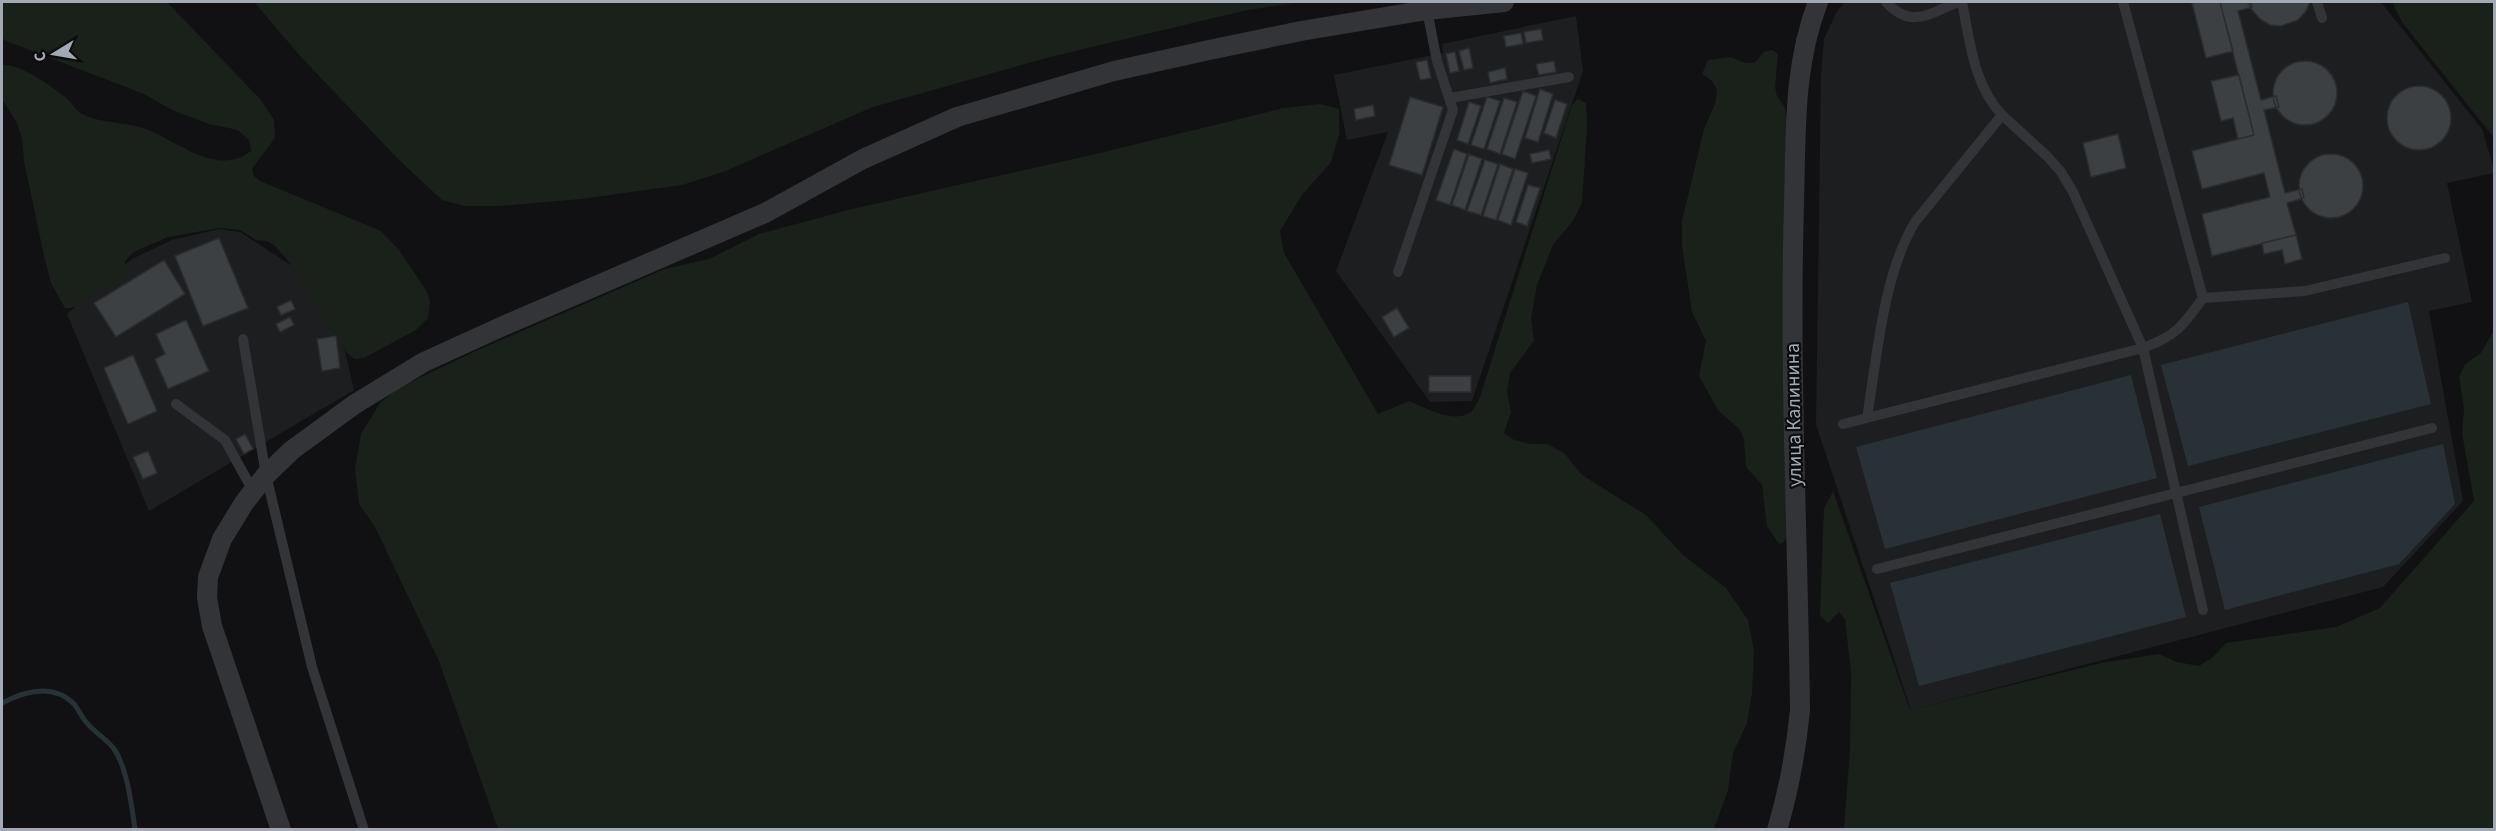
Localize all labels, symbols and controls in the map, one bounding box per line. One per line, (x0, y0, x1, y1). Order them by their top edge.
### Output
north arrow (24, 24, 84, 84)
text: С (29, 50, 52, 63)
street label: улица Калинина (1779, 343, 1809, 487)

